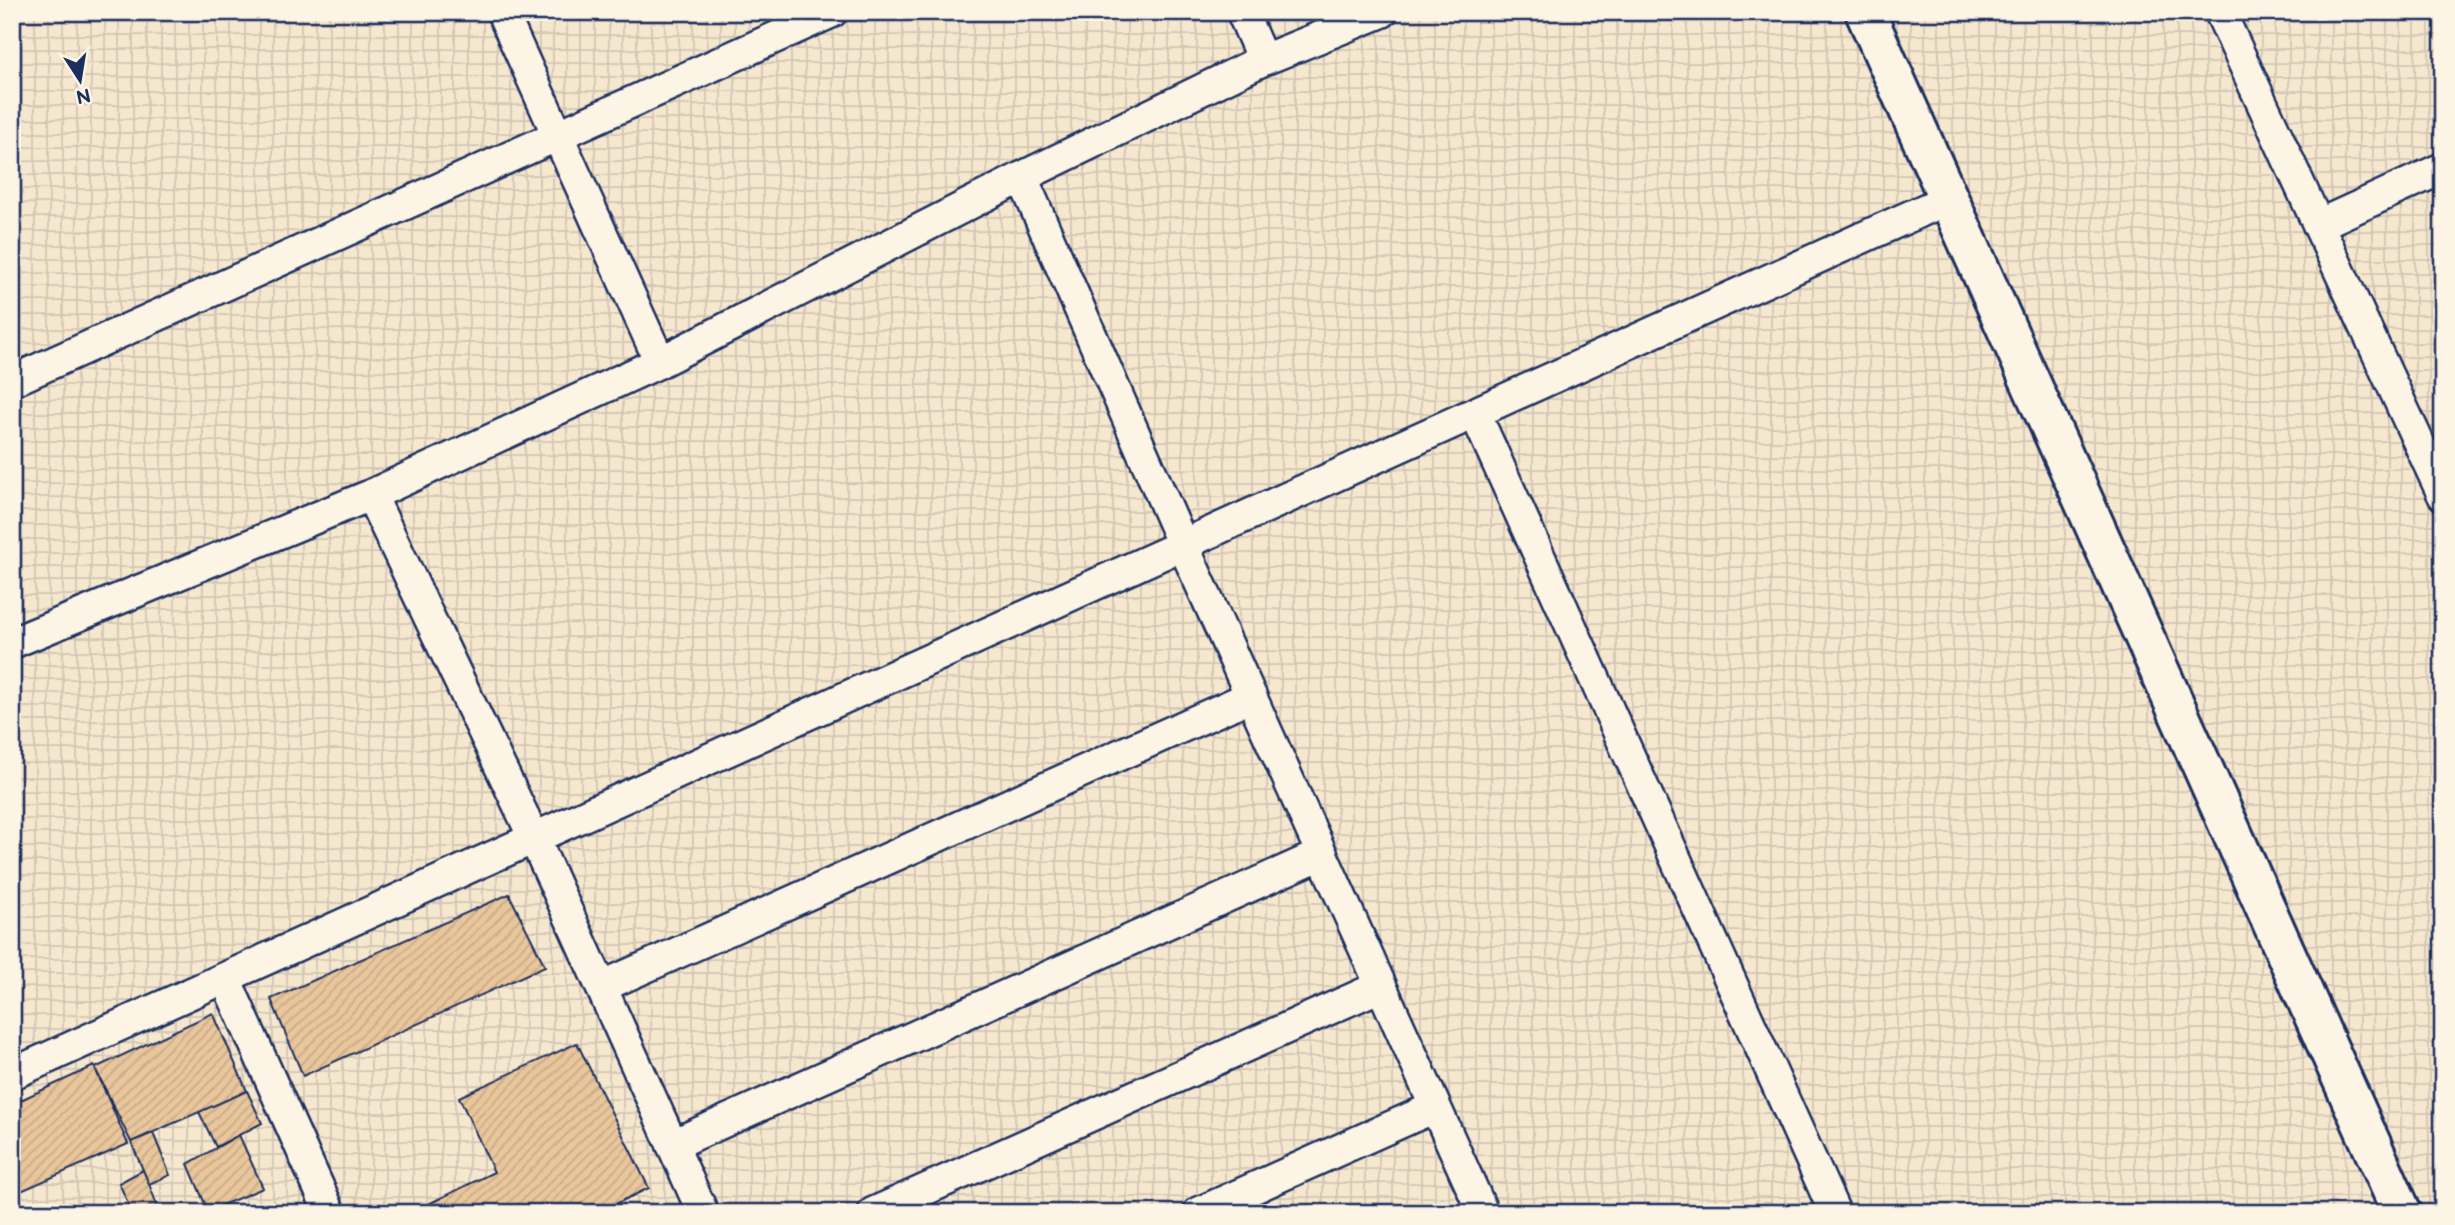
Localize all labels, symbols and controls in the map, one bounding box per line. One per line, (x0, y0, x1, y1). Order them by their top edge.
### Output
north arrow (46, 46, 116, 116)
text: N (74, 82, 93, 108)

